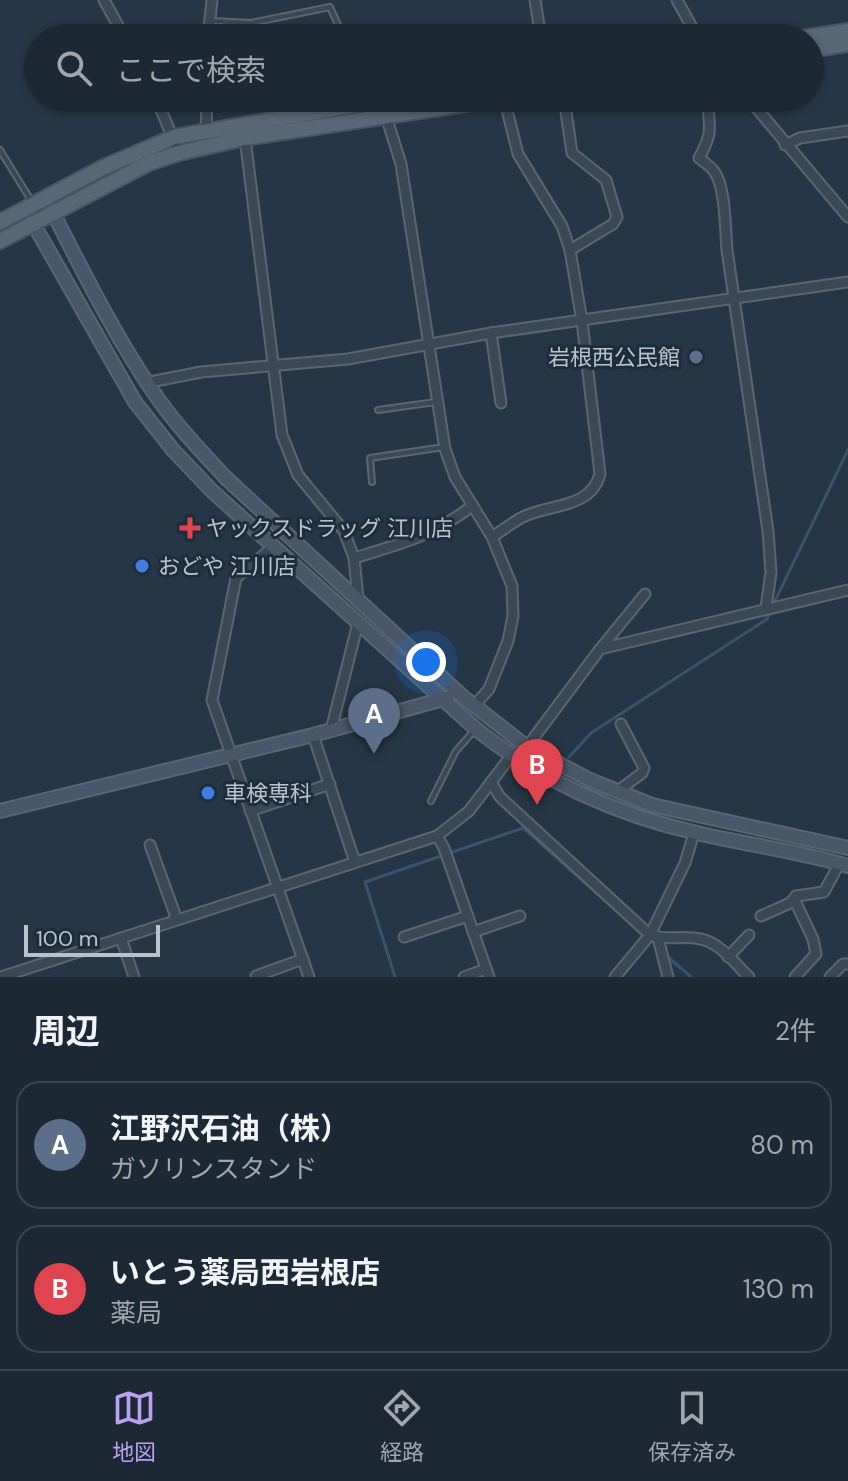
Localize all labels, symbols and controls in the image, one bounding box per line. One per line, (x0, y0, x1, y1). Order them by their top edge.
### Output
search box (24, 24, 824, 112)
icon: search (52, 46, 96, 90)
text: ここで検索 (116, 51, 266, 90)
place label: 岩根西公民館 (548, 343, 680, 372)
marker: 岩根西公民館 (687, 348, 705, 366)
place label: ヤックスドラッグ 江川店 (206, 514, 453, 543)
marker: ヤックスドラッグ 江川店 (181, 519, 199, 537)
place label: おどや 江川店 (158, 552, 296, 581)
marker: おどや 江川店 (133, 557, 151, 575)
your location (406, 642, 446, 682)
pin: A (348, 688, 400, 754)
pin: B (511, 739, 563, 805)
place label: 車検専科 (224, 779, 312, 808)
marker: 車検専科 (199, 784, 217, 802)
scale bar (24, 921, 160, 957)
text: 100 m (36, 924, 98, 953)
text: 周辺 (32, 1009, 100, 1054)
text: 2件 (775, 1014, 816, 1048)
text: 江野沢石油（株） (110, 1109, 350, 1148)
text: A (51, 1128, 69, 1162)
text: 80 m (750, 1128, 814, 1162)
text: ガソリンスタンド (110, 1152, 317, 1186)
text: いとう薬局西岩根店 (110, 1253, 380, 1292)
text: B (52, 1272, 68, 1306)
text: 130 m (743, 1272, 814, 1306)
text: 薬局 (110, 1296, 162, 1330)
tab: 地図 (112, 1386, 156, 1467)
tab: 経路 (380, 1386, 424, 1467)
tab: 保存済み (648, 1386, 736, 1467)

